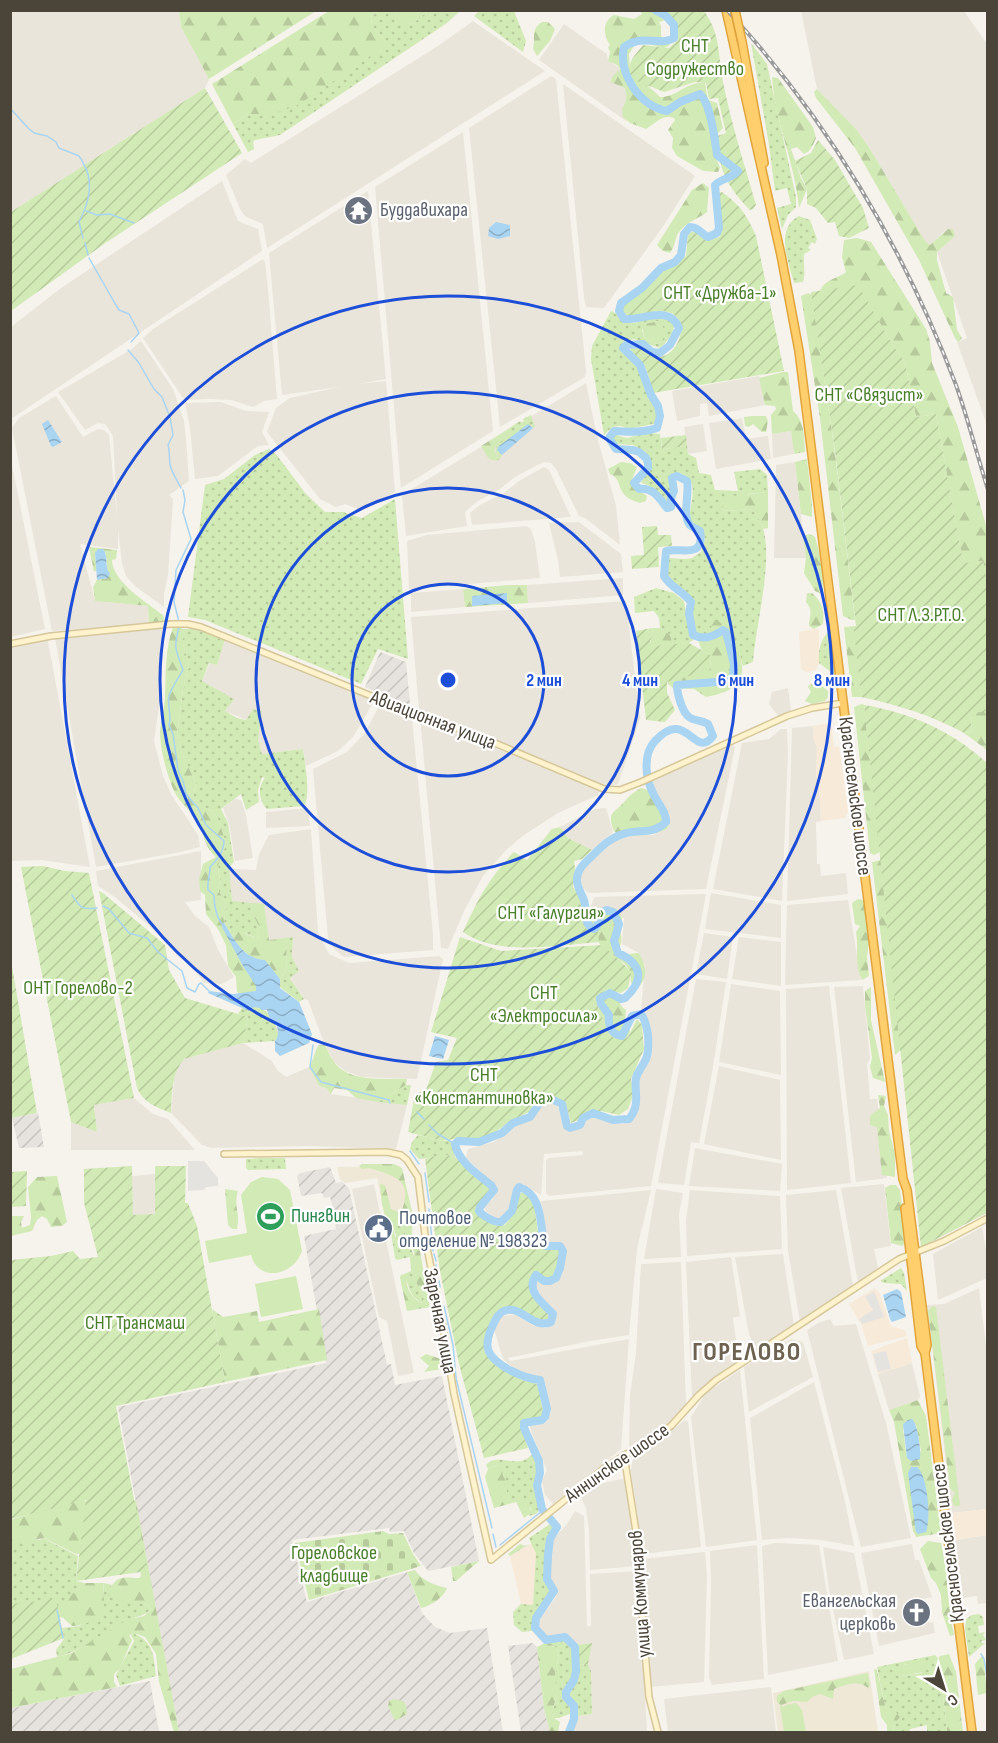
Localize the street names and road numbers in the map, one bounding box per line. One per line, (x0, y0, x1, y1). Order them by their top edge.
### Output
street label: Авиационная улица (366, 685, 499, 755)
street label: Красносельское шоссе (833, 715, 877, 877)
street label: Заречная улица (418, 1266, 462, 1376)
street label: Аннинское шоссе (559, 1418, 674, 1508)
street label: Красносельское шоссе (926, 1462, 970, 1624)
street label: улица Коммунаров (624, 1530, 656, 1658)

